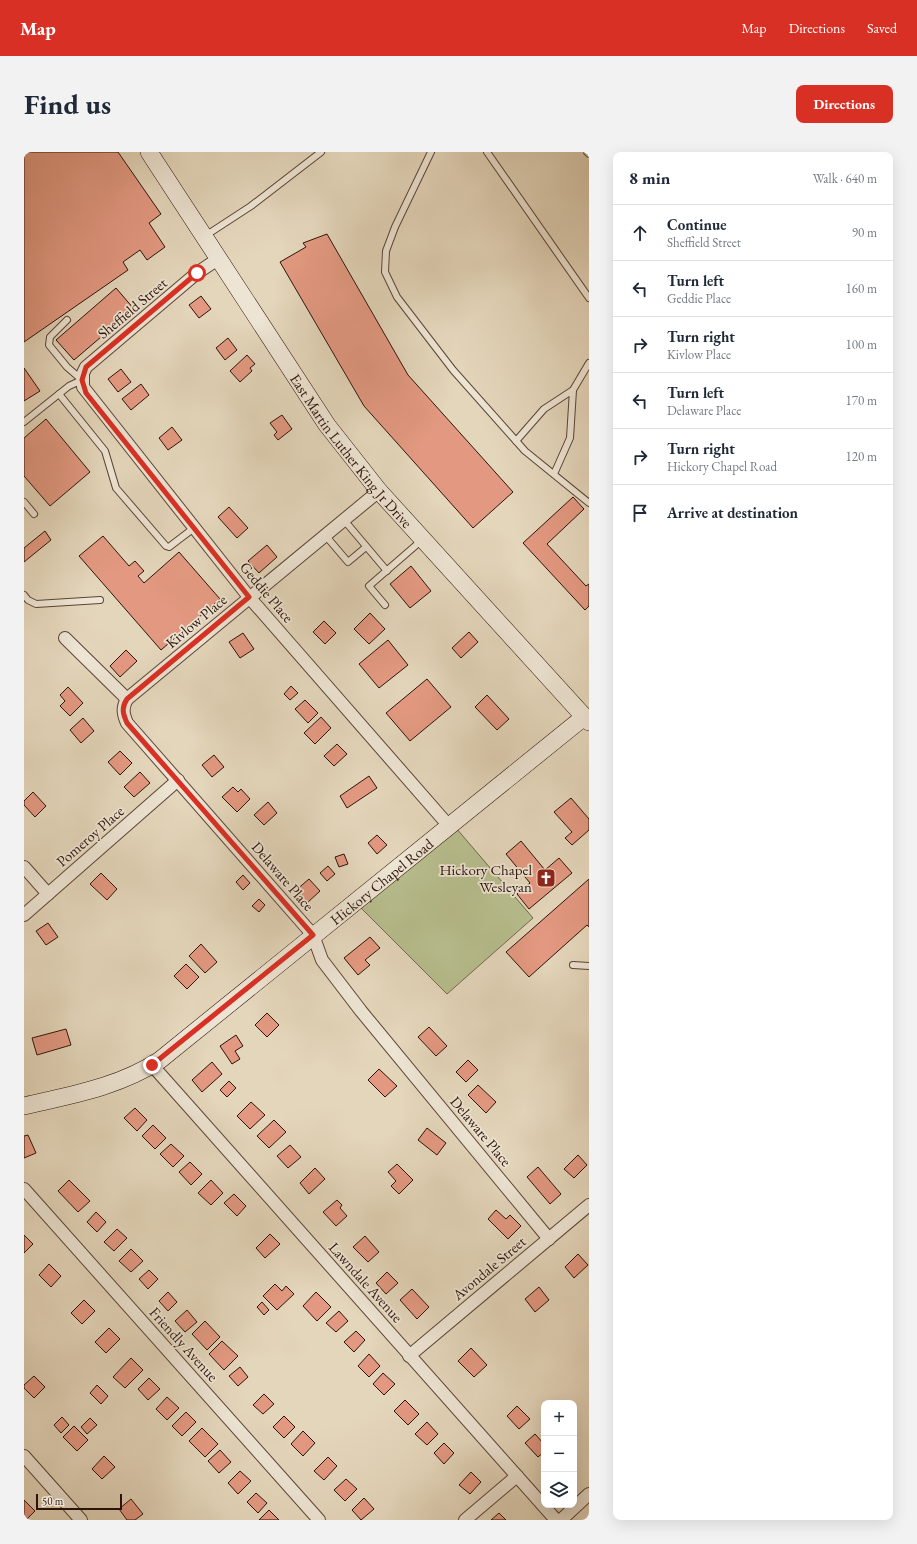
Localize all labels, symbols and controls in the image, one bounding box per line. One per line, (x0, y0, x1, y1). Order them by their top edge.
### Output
text: Map (20, 16, 56, 41)
text: Map (741, 19, 767, 37)
text: Directions (789, 19, 845, 37)
text: Saved (867, 19, 897, 37)
button: Directions (796, 85, 893, 123)
text: Find us (24, 86, 111, 122)
text: 8 min (629, 167, 670, 189)
text: Walk · 640 m (813, 170, 877, 187)
text: Continue (667, 215, 727, 234)
icon: ahead (629, 222, 651, 244)
text: 90 m (852, 224, 877, 241)
text: Sheffield Street (667, 234, 741, 251)
route start (188, 264, 206, 282)
text: Turn left (667, 271, 724, 290)
street label: Sheffield Street (93, 273, 171, 343)
icon: left (629, 278, 651, 300)
text: 160 m (846, 280, 877, 297)
text: Geddie Place (667, 290, 731, 307)
text: Turn right (667, 327, 735, 346)
icon: right (629, 334, 651, 356)
text: 100 m (846, 336, 877, 353)
text: Kivlow Place (667, 346, 731, 363)
street label: East Martin Luther King Jr Drive (286, 370, 417, 532)
text: Turn left (667, 383, 724, 402)
icon: left (629, 390, 651, 412)
text: 170 m (846, 392, 877, 409)
text: Delaware Place (667, 402, 741, 419)
text: Turn right (667, 439, 735, 458)
icon: right (629, 446, 651, 468)
text: 120 m (846, 448, 877, 465)
text: Hickory Chapel Road (667, 458, 777, 475)
icon: arrive (629, 502, 651, 524)
text: Arrive at destination (667, 503, 798, 522)
street label: Geddie Place (236, 558, 298, 627)
street label: Kivlow Place (162, 590, 231, 652)
street label: Pomeroy Place (52, 801, 128, 871)
street label: Hickory Chapel Road (326, 833, 437, 928)
street label: Delaware Place (248, 837, 318, 915)
place label: Hickory Chapel Wesleyan (439, 860, 532, 896)
church icon: Hickory Chapel Wesleyan (535, 867, 557, 889)
route end (143, 1056, 161, 1074)
street label: Delaware Place (446, 1092, 516, 1170)
street label: Avondale Street (448, 1232, 530, 1305)
street label: Lawndale Avenue (325, 1238, 407, 1326)
street label: Friendly Avenue (146, 1303, 223, 1385)
map controls (541, 1400, 577, 1508)
button: + (541, 1400, 577, 1436)
button: − (541, 1436, 577, 1472)
button: layers (541, 1472, 577, 1508)
scale bar (36, 1492, 122, 1511)
text: 50 m (42, 1494, 63, 1508)

